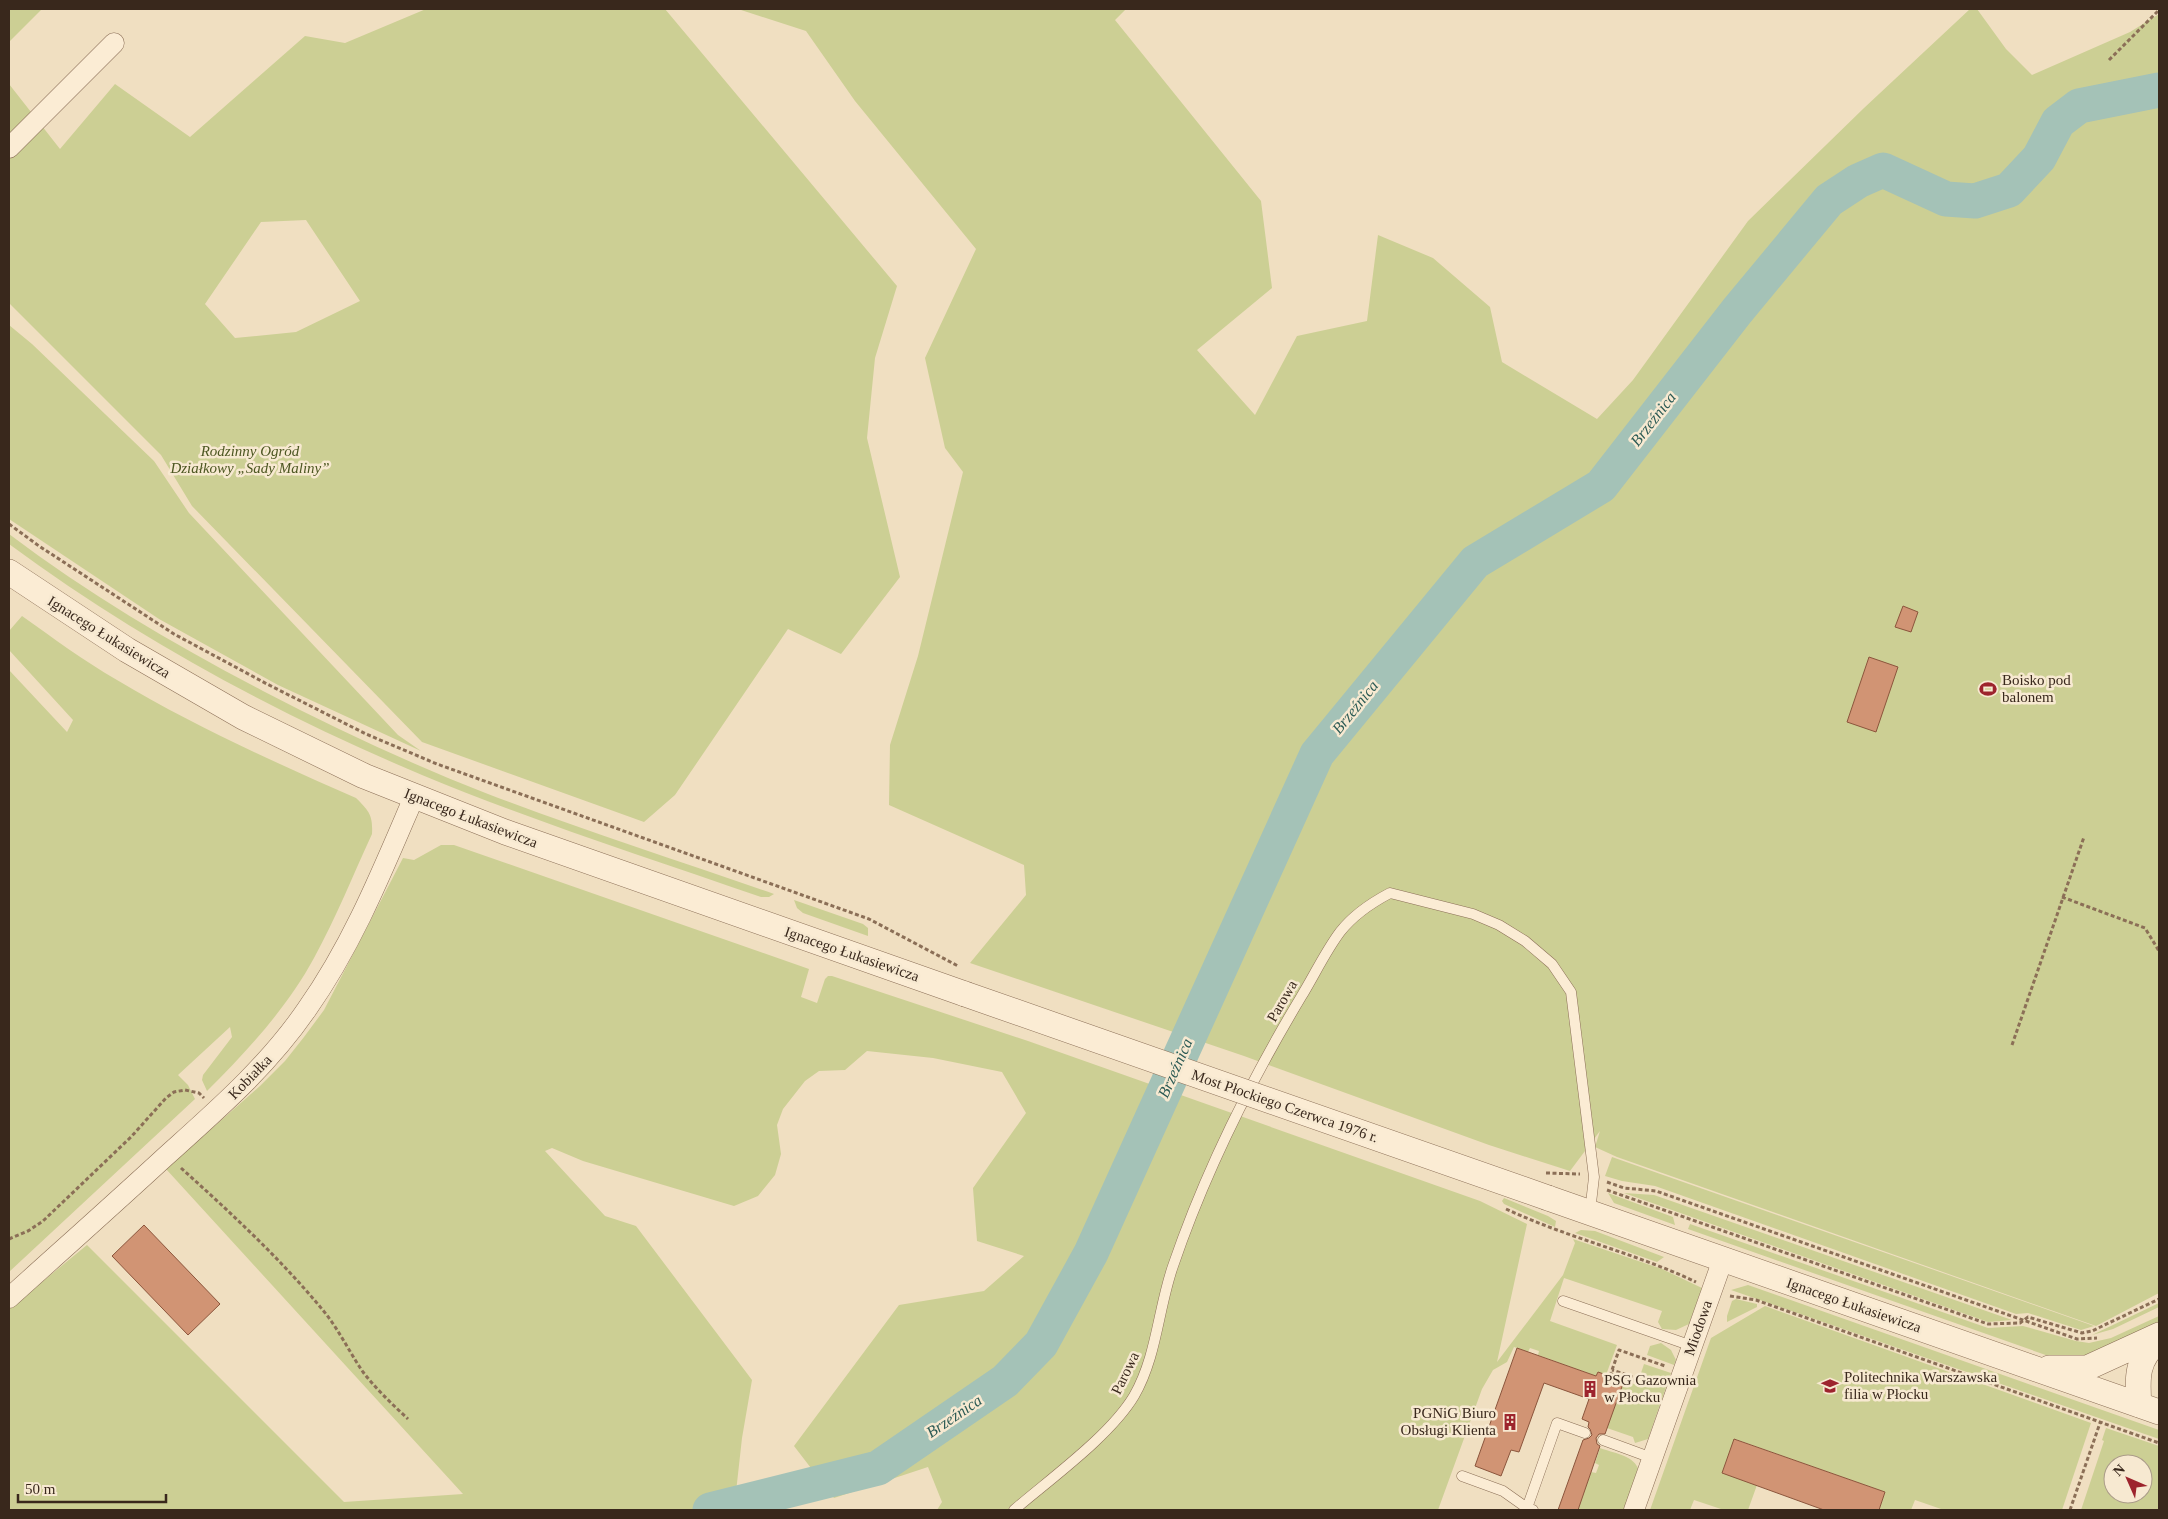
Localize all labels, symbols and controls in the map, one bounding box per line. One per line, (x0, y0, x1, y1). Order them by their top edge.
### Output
water label: Brzeźnica (1627, 389, 1679, 449)
park label: Rodzinny Ogród Działkowy „Sady Maliny” (169, 443, 330, 476)
street label: Ignacego Łukasiewicza (45, 593, 173, 681)
place label: Boisko pod balonem (2002, 672, 2071, 705)
water label: Brzeźnica (1329, 677, 1381, 737)
sports icon: Boisko pod balonem (1978, 679, 1998, 699)
street label: Ignacego Łukasiewicza (402, 785, 540, 851)
street label: Ignacego Łukasiewicza (783, 923, 922, 985)
street label: Parowa (1264, 977, 1300, 1024)
water label: Brzeźnica (1154, 1036, 1196, 1100)
street label: Kobiałka (225, 1051, 275, 1102)
street label: Most Płockiego Czerwca 1976 r. (1190, 1066, 1380, 1146)
street label: Ignacego Łukasiewicza (1785, 1274, 1924, 1336)
street label: Miodowa (1681, 1298, 1715, 1358)
street label: Parowa (1108, 1349, 1142, 1397)
place label: Politechnika Warszawska filia w Płocku (1844, 1369, 1997, 1402)
place label: PSG Gazownia w Płocku (1604, 1372, 1696, 1405)
school or university icon: Politechnika Warszawska filia w Płocku (1820, 1376, 1840, 1396)
building icon: PSG Gazownia w Płocku (1580, 1379, 1600, 1399)
water label: Brzeźnica (923, 1391, 985, 1441)
place label: PGNiG Biuro Obsługi Klienta (1401, 1405, 1496, 1438)
building icon: PGNiG Biuro Obsługi Klienta (1500, 1412, 1520, 1432)
north arrow (2103, 1454, 2153, 1504)
text: N (2110, 1461, 2128, 1479)
scale bar (18, 1472, 165, 1504)
text: 50 m (25, 1481, 56, 1497)

